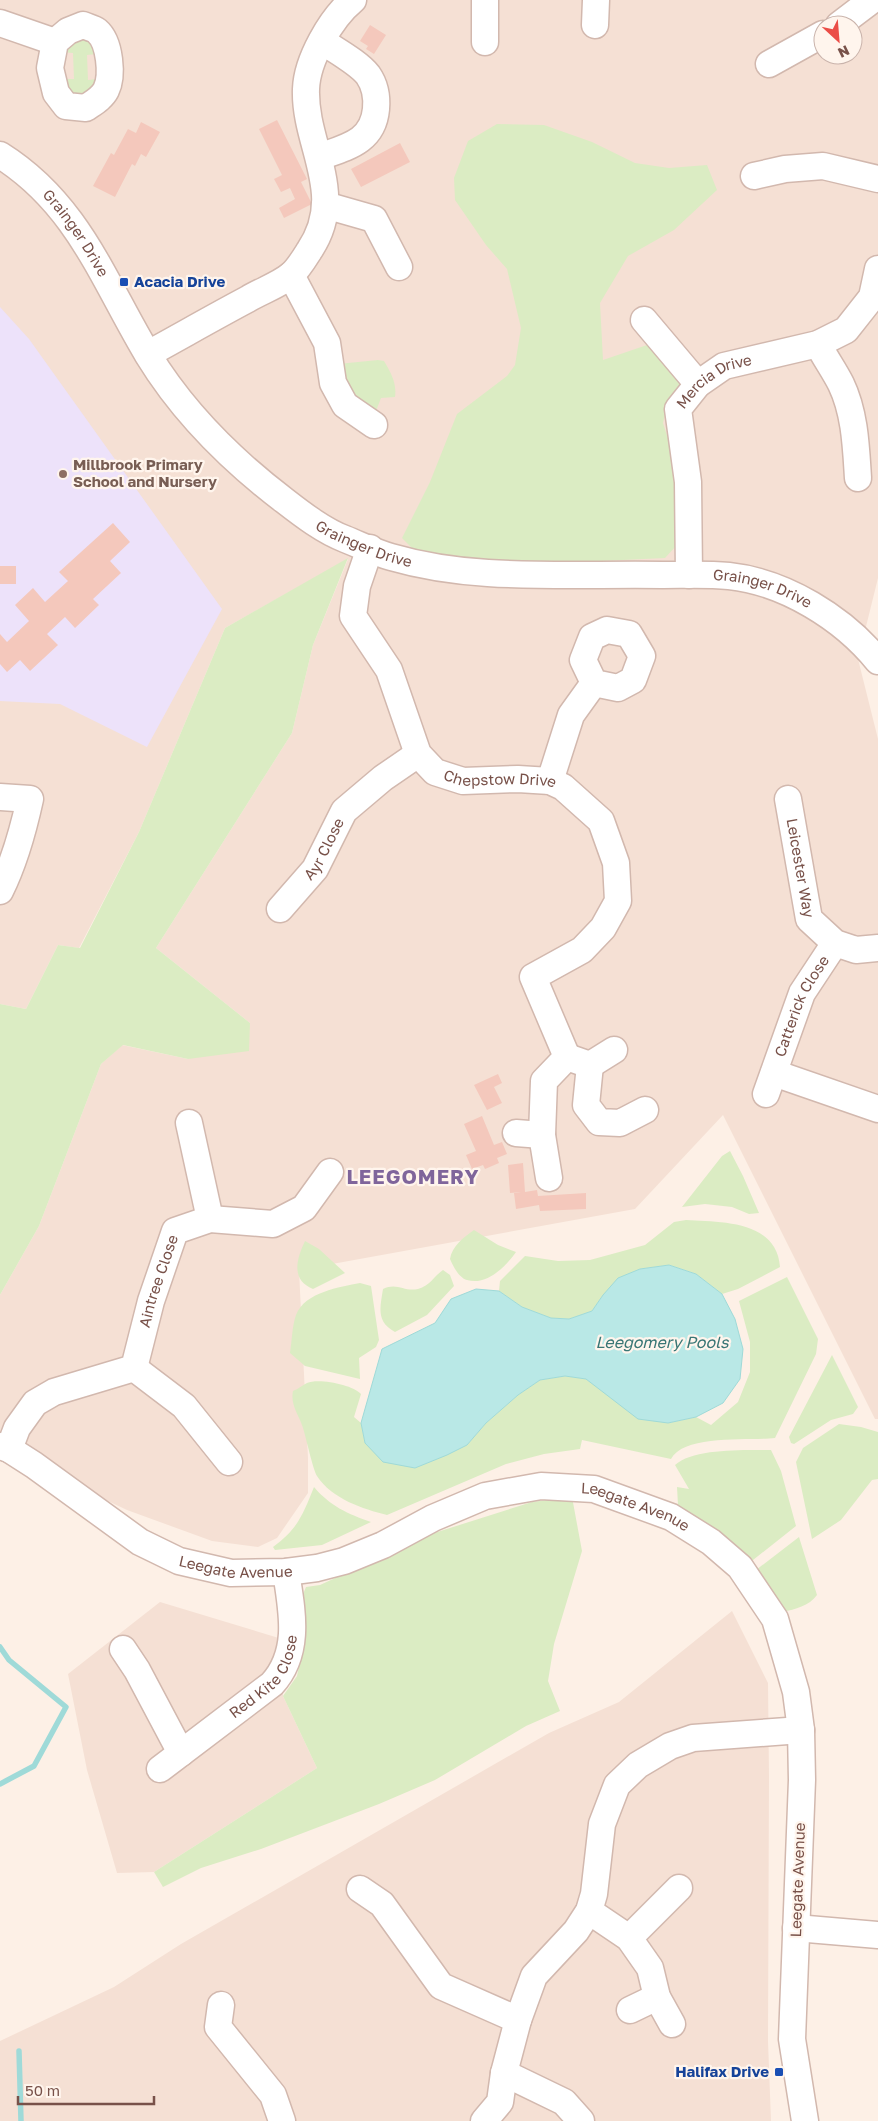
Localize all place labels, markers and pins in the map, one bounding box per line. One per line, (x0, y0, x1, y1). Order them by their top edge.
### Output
place label: Acacia Drive (134, 272, 225, 290)
marker: Acacia Drive (118, 276, 130, 288)
place label: Millbrook Primary School and Nursery (73, 455, 217, 490)
marker: Millbrook Primary School and Nursery (57, 468, 69, 480)
place label: Halifax Drive (675, 2062, 769, 2080)
marker: Halifax Drive (773, 2066, 785, 2078)

